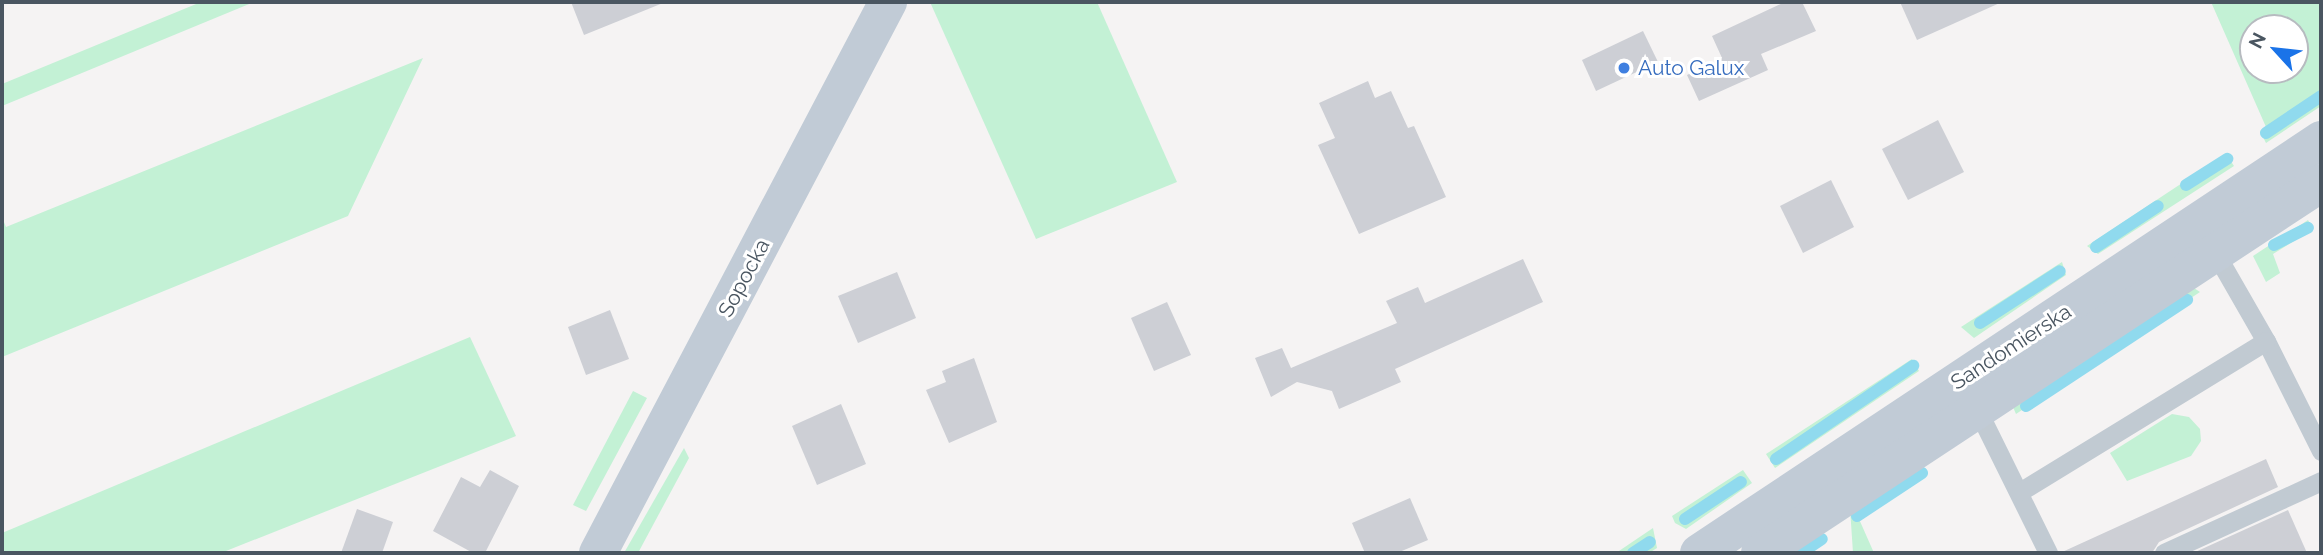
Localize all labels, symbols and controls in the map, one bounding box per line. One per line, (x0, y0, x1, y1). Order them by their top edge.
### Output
north arrow (2239, 14, 2309, 84)
text: N (2244, 29, 2270, 52)
place label: Auto Galux (1638, 55, 1744, 81)
marker: Auto Galux (1616, 60, 1632, 76)
street label: Sopocka (713, 235, 775, 321)
street label: Sandomierska (1946, 299, 2076, 395)

